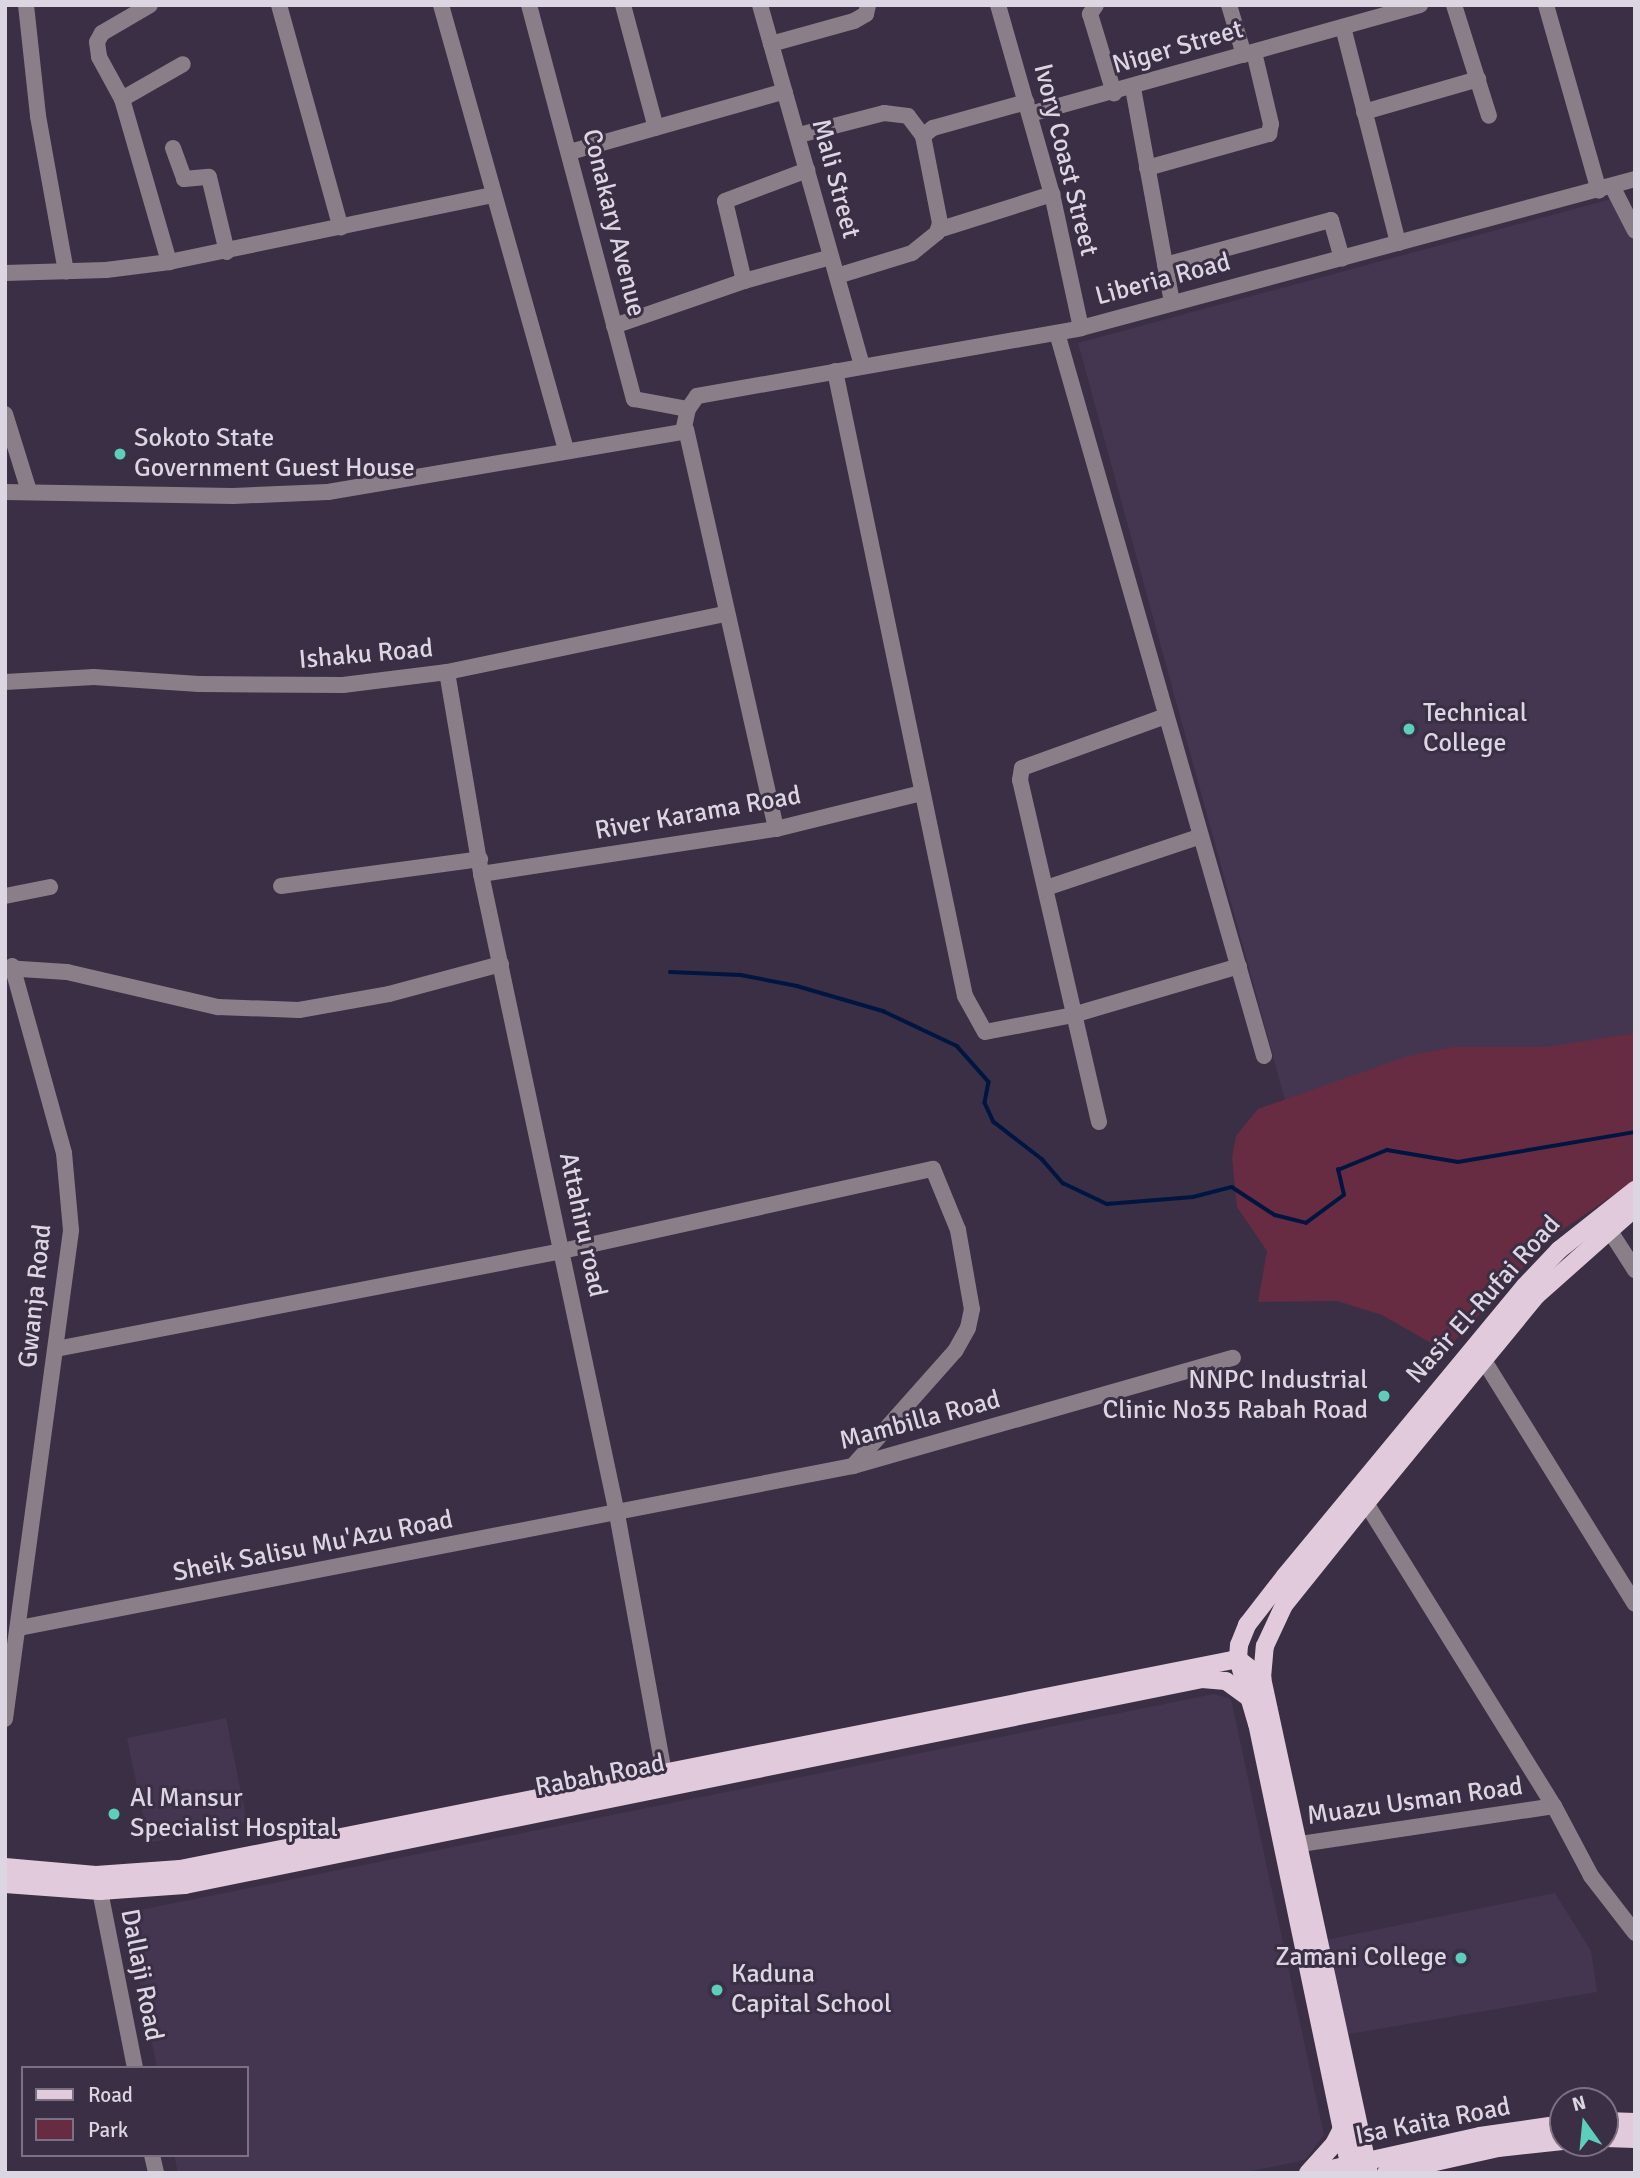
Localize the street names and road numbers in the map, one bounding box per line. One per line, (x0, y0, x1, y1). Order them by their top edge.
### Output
street label: Niger Street (1109, 14, 1247, 82)
street label: Ivory Coast Street (1026, 61, 1104, 259)
street label: Mali Street (804, 116, 866, 242)
street label: Conakary Avenue (575, 126, 651, 320)
street label: Liberia Road (1092, 247, 1234, 313)
street label: Ishaku Road (298, 634, 434, 676)
street label: River Karama Road (593, 781, 803, 847)
street label: Attahiru road (551, 1150, 613, 1300)
street label: Nasir El-Rufai Road (1400, 1210, 1568, 1390)
street label: Gwanja Road (13, 1223, 59, 1369)
street label: Mambilla Road (836, 1385, 1004, 1457)
street label: Sheik Salisu Mu'Azu Road (170, 1505, 456, 1589)
street label: Rabah Road (533, 1748, 667, 1804)
street label: Muazu Usman Road (1305, 1771, 1525, 1833)
street label: Dallaji Road (113, 1906, 169, 2044)
street label: Isa Kaita Road (1353, 2092, 1513, 2152)

